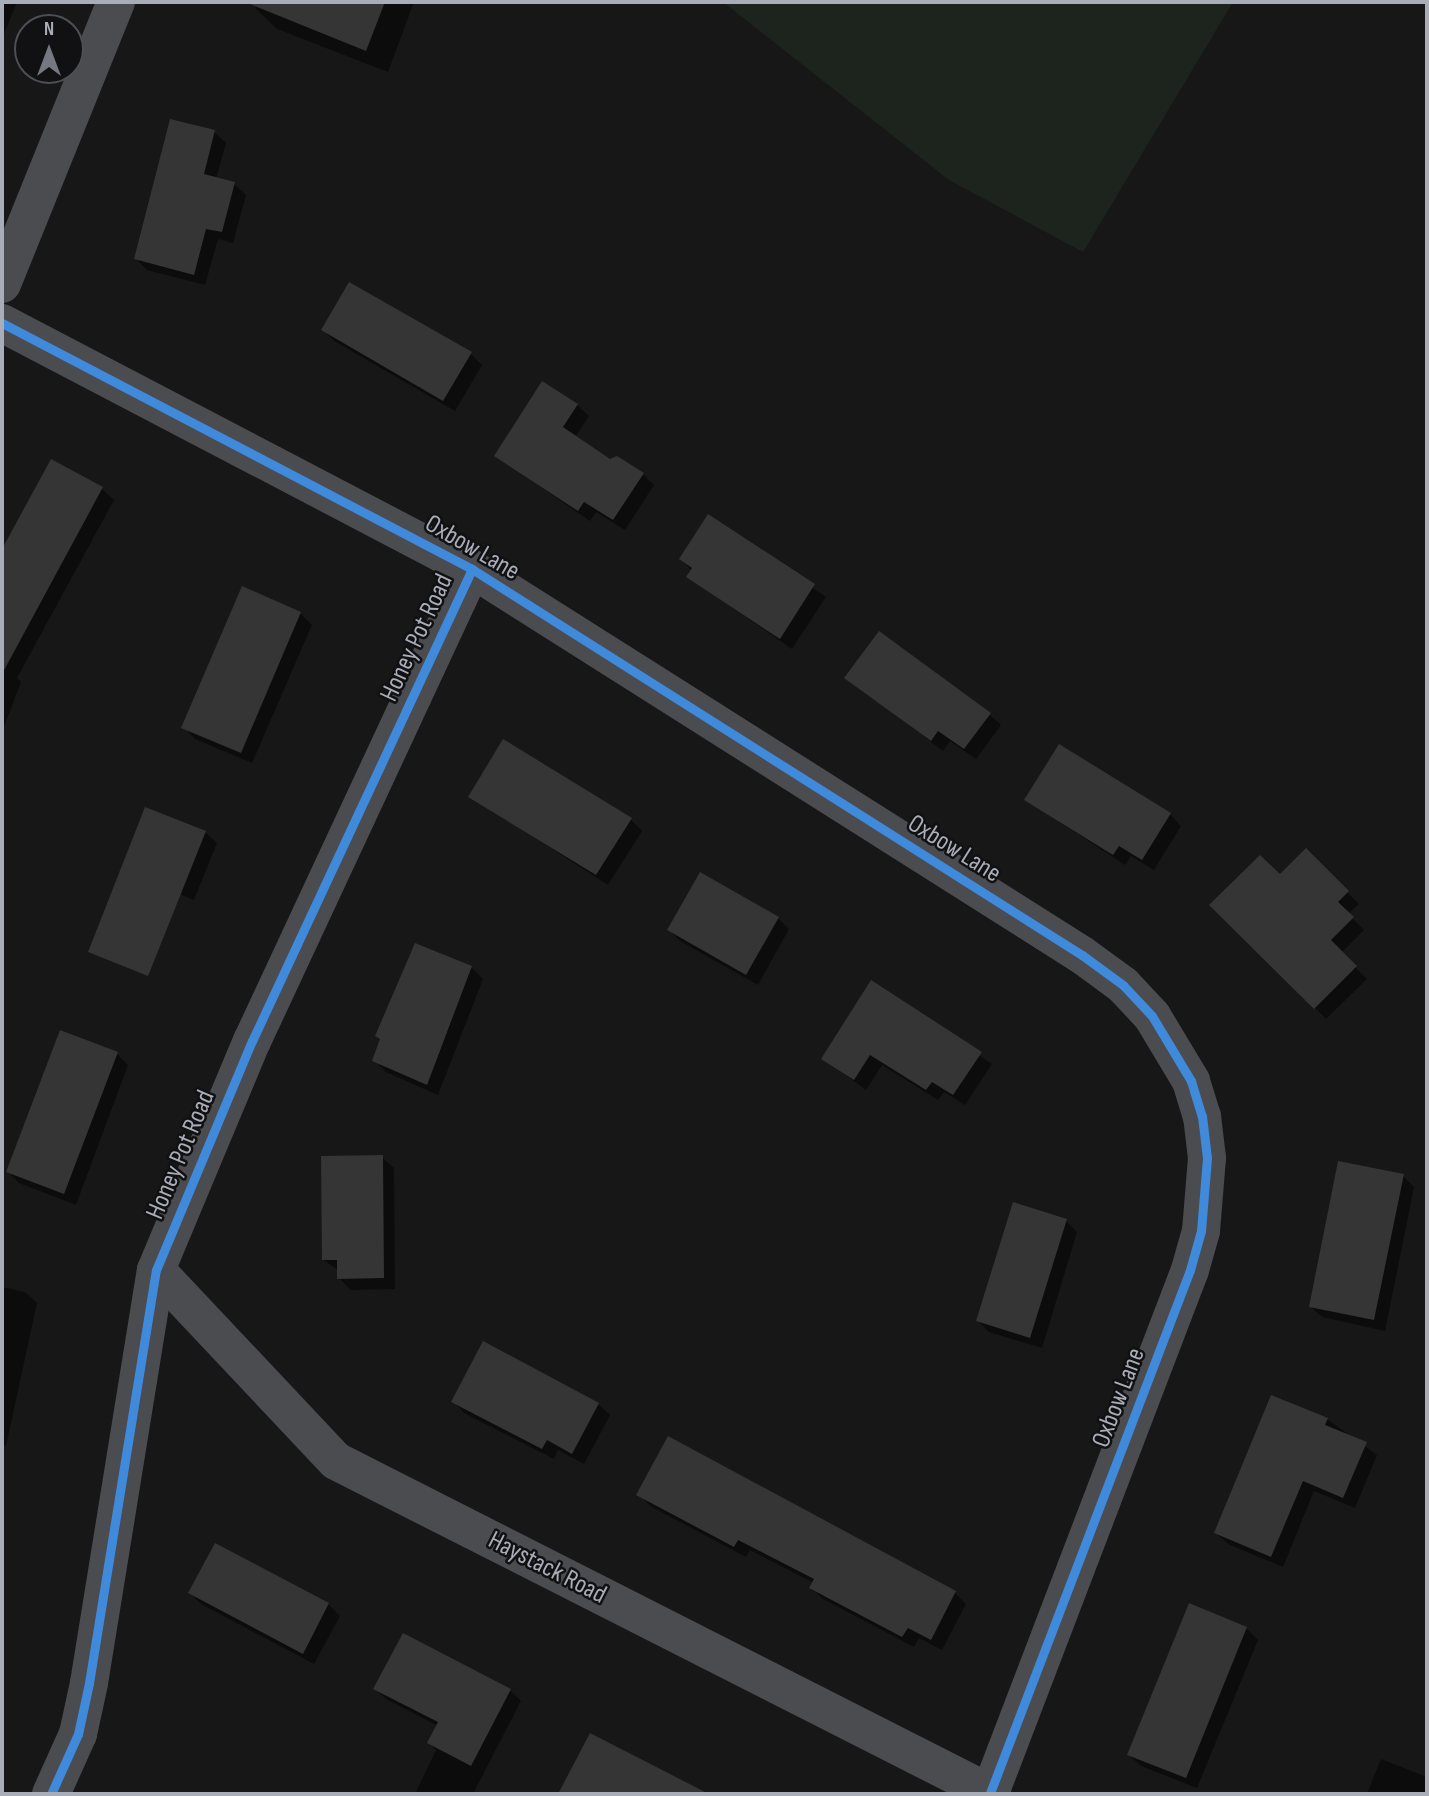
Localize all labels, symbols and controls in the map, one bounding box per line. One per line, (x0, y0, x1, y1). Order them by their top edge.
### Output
north arrow (14, 14, 84, 84)
text: N (44, 18, 54, 41)
street label: Oxbow Lane (419, 508, 525, 588)
street label: Honey Pot Road (374, 569, 460, 707)
street label: Oxbow Lane (902, 808, 1006, 890)
street label: Honey Pot Road (140, 1086, 222, 1224)
street label: Oxbow Lane (1086, 1344, 1152, 1452)
street label: Haystack Road (483, 1525, 611, 1611)

